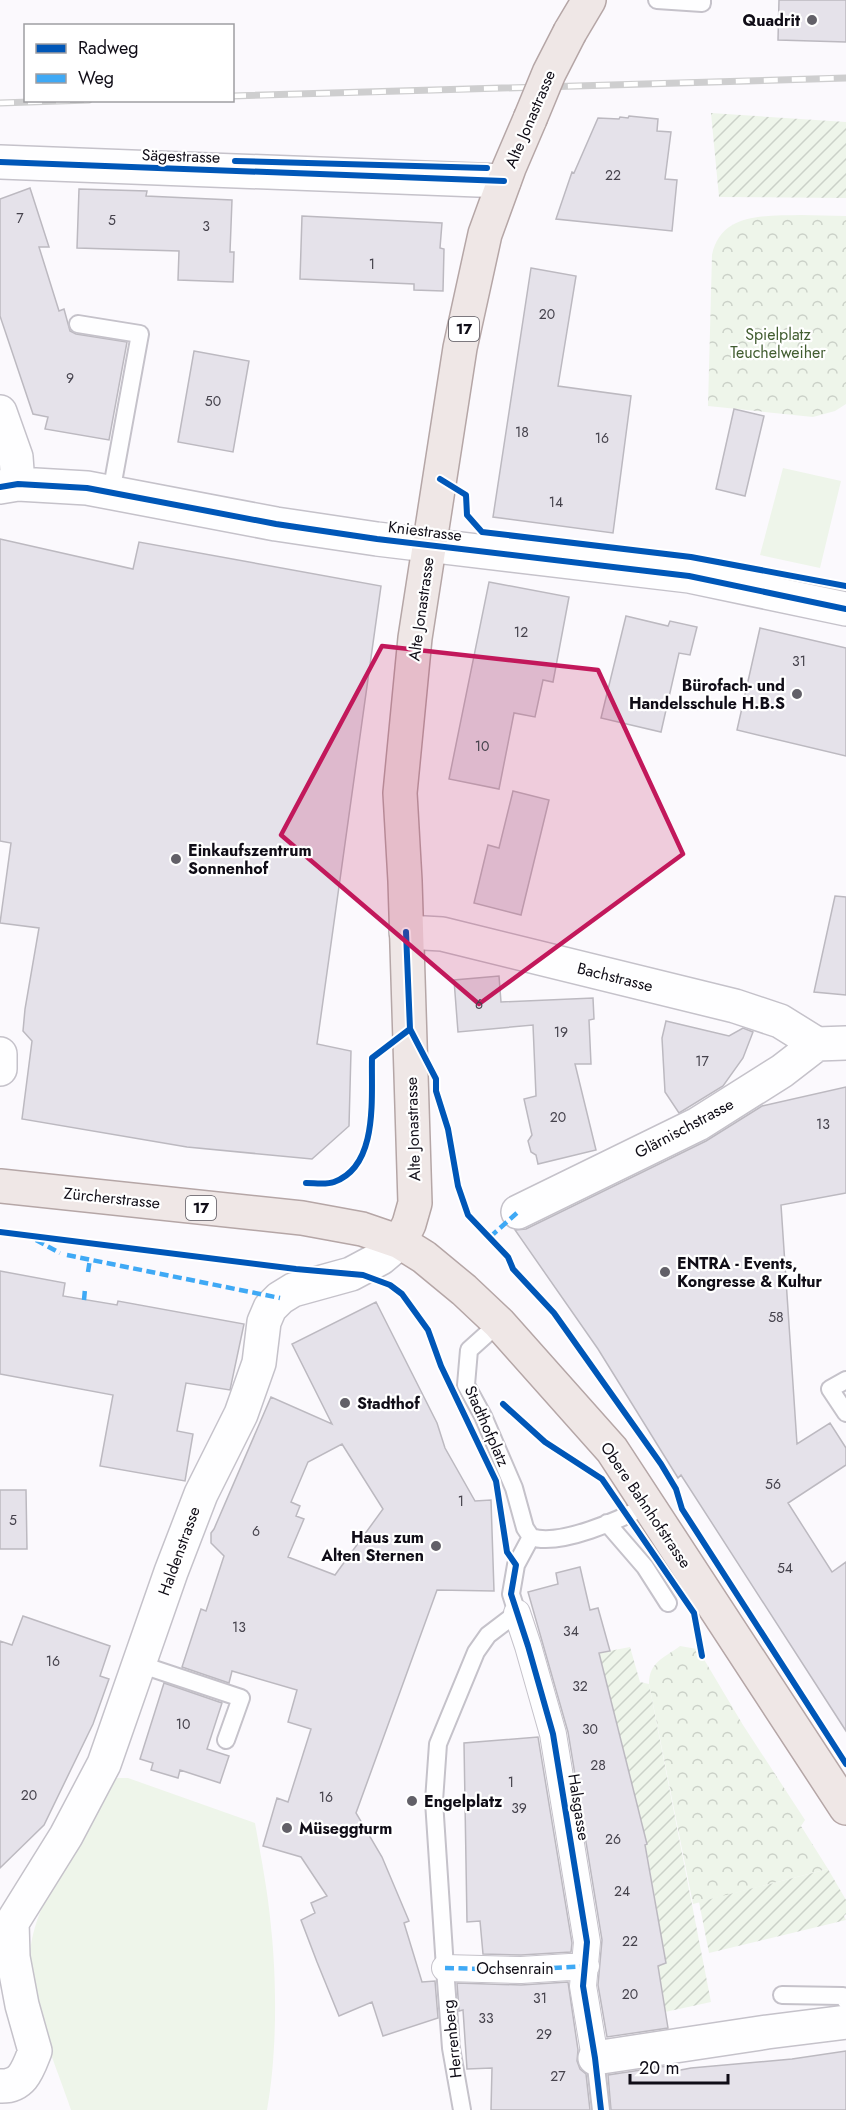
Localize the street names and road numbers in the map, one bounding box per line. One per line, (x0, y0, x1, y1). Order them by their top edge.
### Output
street label: Alte Jonastrasse (499, 66, 561, 172)
street label: Sägestrasse (141, 143, 221, 169)
road number: 17 (449, 317, 479, 341)
street label: Kniestrasse (387, 515, 463, 547)
street label: Alte Jonastrasse (402, 556, 440, 662)
street label: Bachstrasse (575, 956, 655, 998)
street label: Alte Jonastrasse (400, 1076, 426, 1182)
street label: Glärnischstrasse (630, 1092, 738, 1164)
street label: Zürcherstrasse (63, 1182, 161, 1214)
road number: 17 (186, 1196, 216, 1220)
street label: Stadthofplatz (459, 1382, 515, 1471)
street label: Obere Bahnhofstrasse (595, 1437, 697, 1573)
street label: Haldenstrasse (152, 1503, 206, 1599)
street label: Halsgasse (562, 1772, 596, 1842)
street label: Ochsenrain (476, 1957, 554, 1980)
street label: Herrenberg (436, 1999, 468, 2079)

